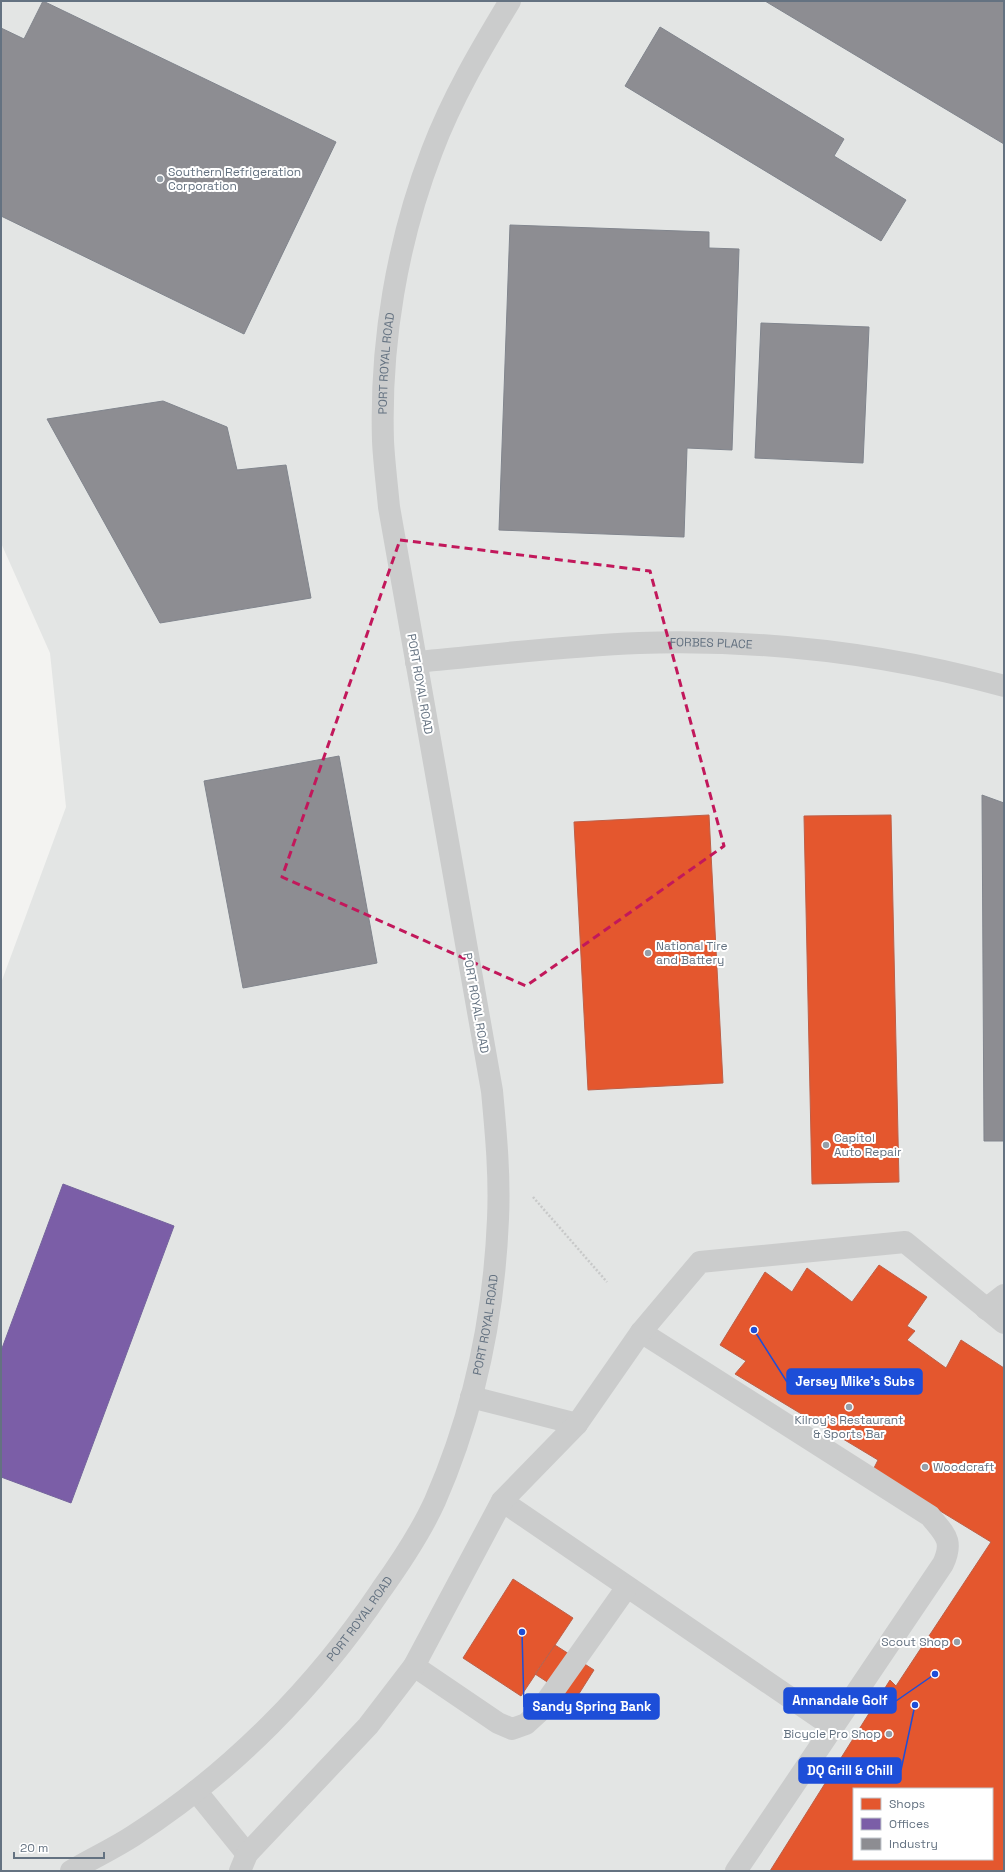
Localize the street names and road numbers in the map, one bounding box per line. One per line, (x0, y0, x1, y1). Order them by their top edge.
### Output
street label: PORT ROYAL ROAD (375, 311, 398, 414)
street label: PORT ROYAL ROAD (403, 632, 437, 736)
street label: FORBES PLACE (670, 634, 753, 653)
street label: PORT ROYAL ROAD (459, 951, 493, 1055)
street label: PORT ROYAL ROAD (469, 1274, 502, 1377)
street label: PORT ROYAL ROAD (323, 1573, 396, 1665)

